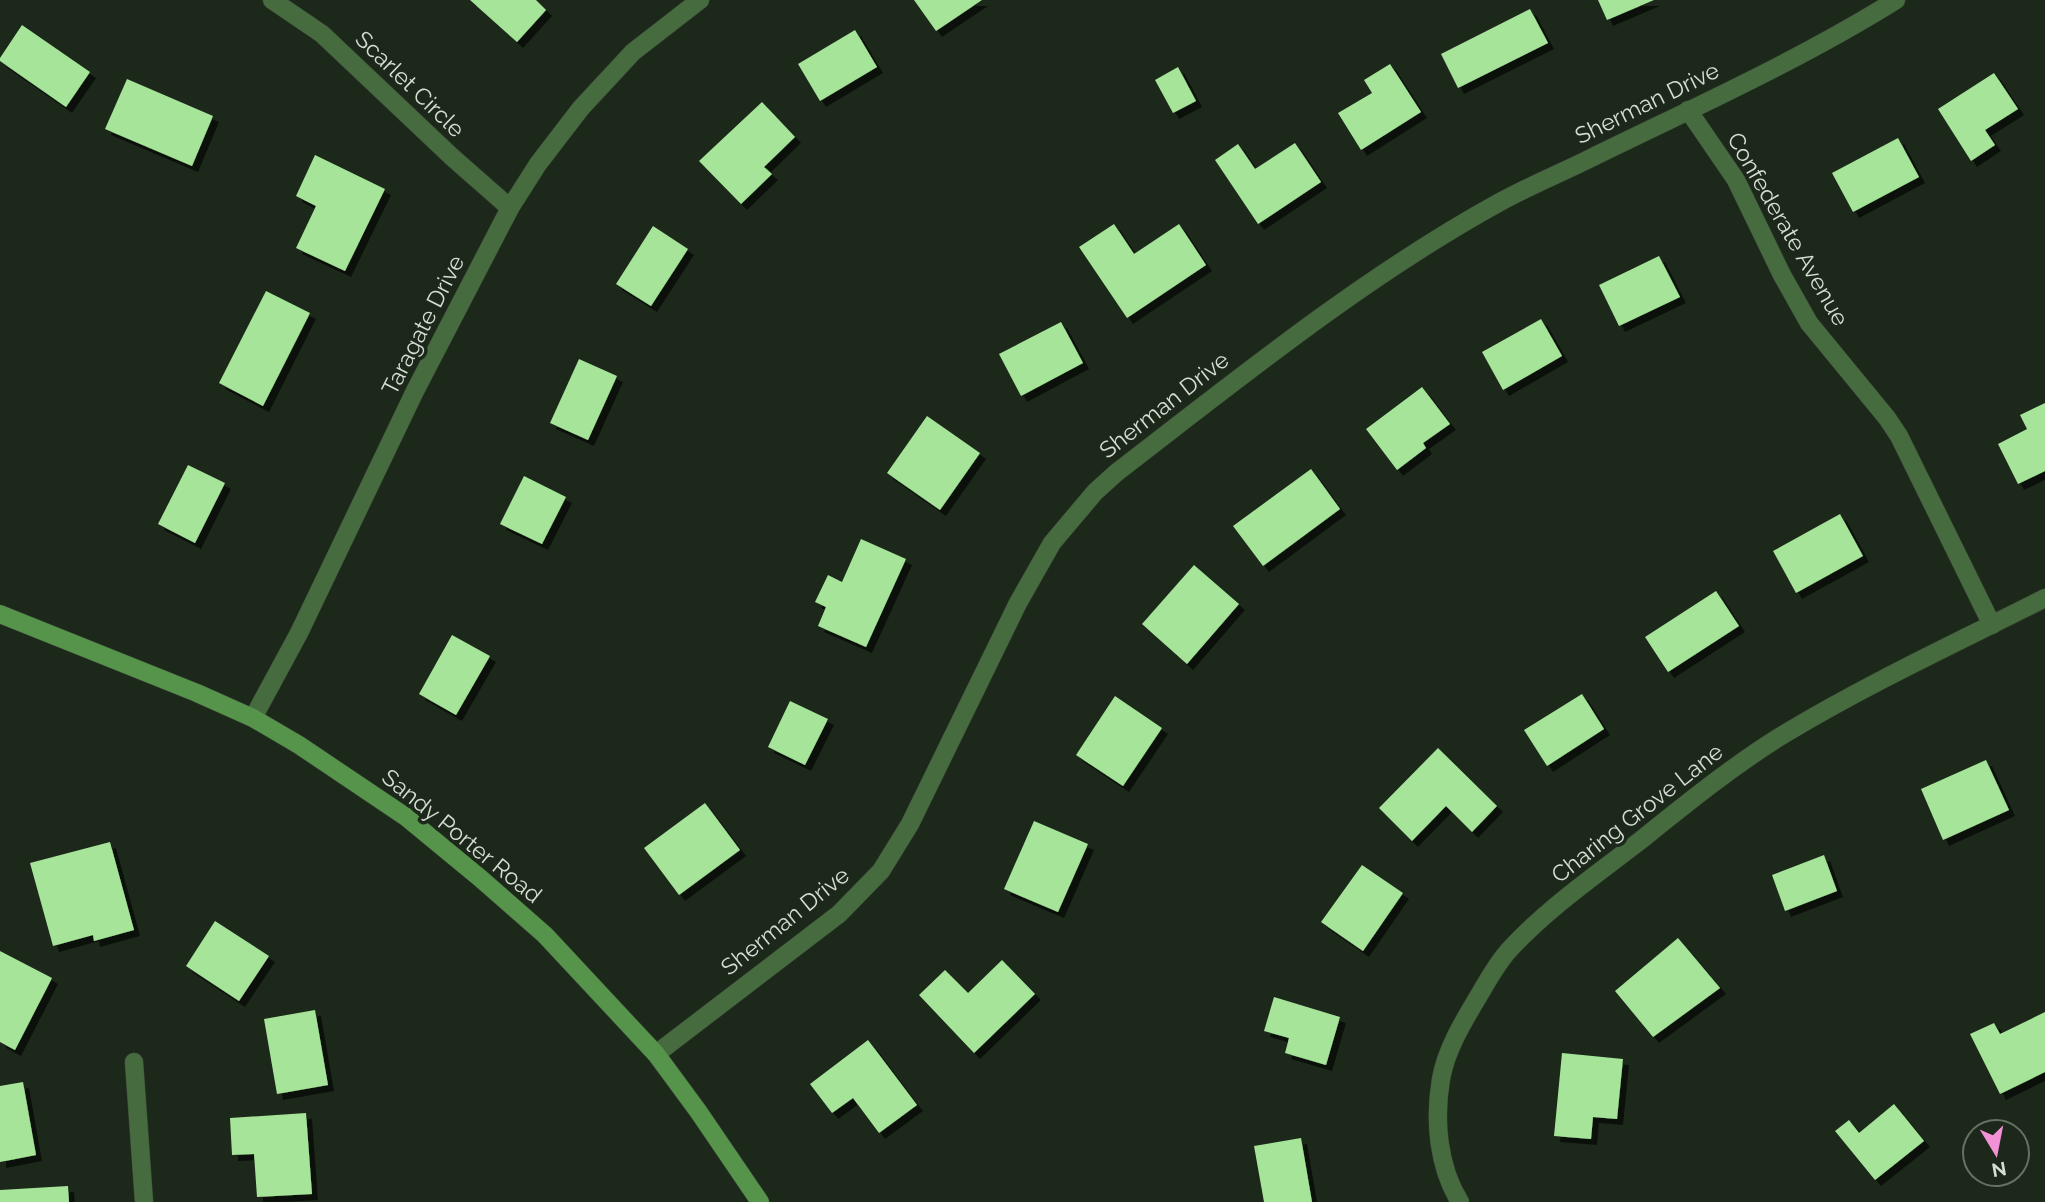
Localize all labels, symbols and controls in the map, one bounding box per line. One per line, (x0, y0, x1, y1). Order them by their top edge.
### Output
street label: Scarlet Circle (350, 25, 471, 142)
street label: Sherman Drive (1570, 56, 1723, 149)
street label: Confederate Avenue (1722, 127, 1855, 330)
street label: Taragate Drive (376, 250, 469, 399)
street label: Sherman Drive (1094, 346, 1234, 464)
street label: Charing Grove Lane (1546, 737, 1728, 888)
street label: Sandy Porter Road (377, 763, 547, 908)
street label: Sherman Drive (715, 861, 854, 980)
north arrow (1961, 1118, 2031, 1188)
text: N (1990, 1158, 2008, 1182)

